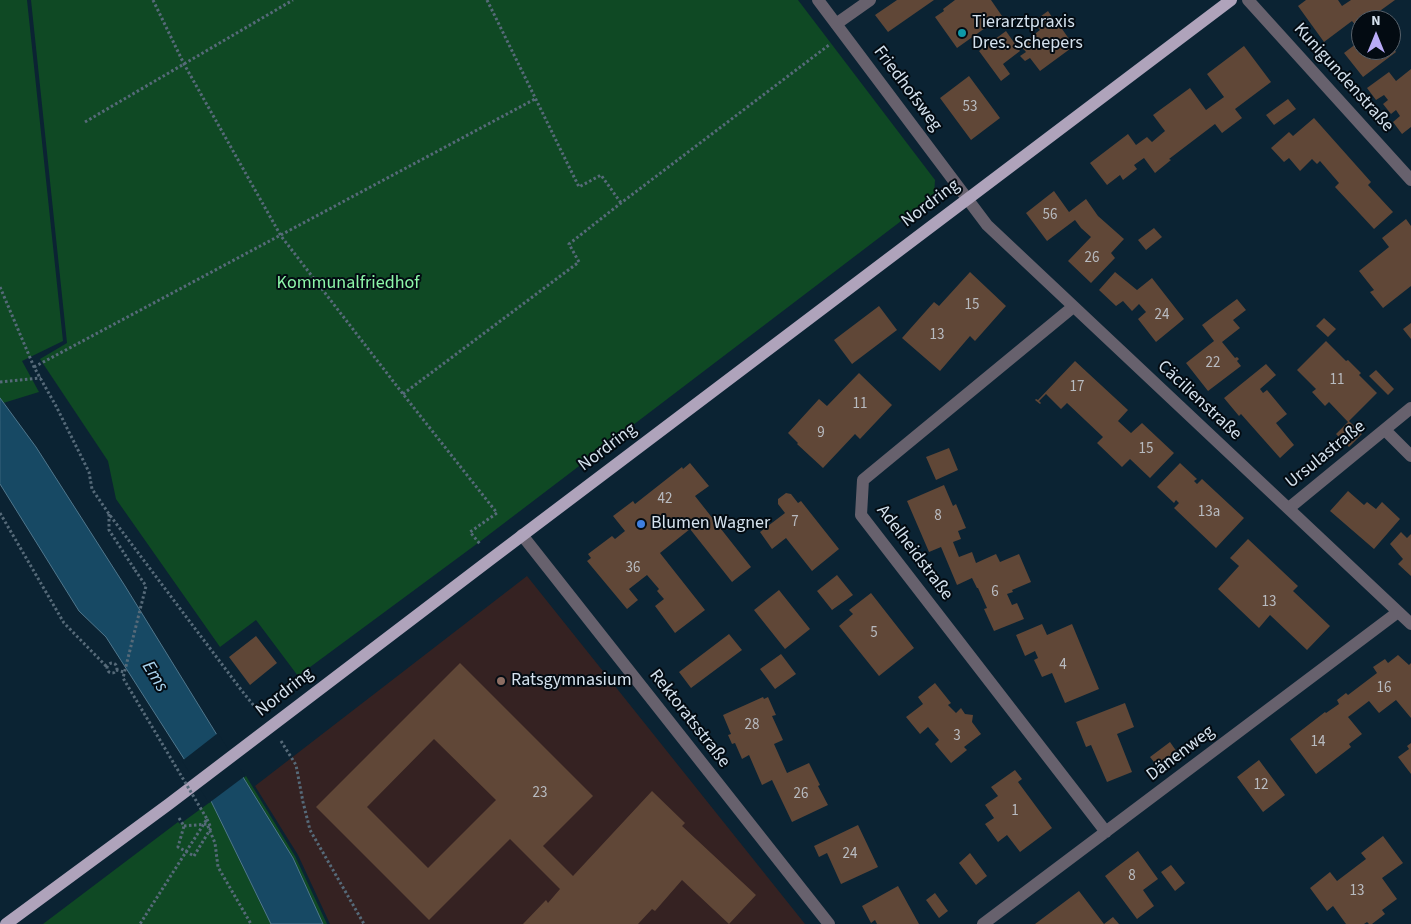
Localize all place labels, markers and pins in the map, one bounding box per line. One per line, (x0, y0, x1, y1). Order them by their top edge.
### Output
place label: Tierarztpraxis Dres. Schepers (972, 12, 1083, 54)
marker: Tierarztpraxis Dres. Schepers (956, 27, 968, 39)
place label: Blumen Wagner (651, 513, 770, 535)
marker: Blumen Wagner (635, 518, 647, 530)
place label: Ratsgymnasium (511, 670, 632, 692)
marker: Ratsgymnasium (495, 675, 507, 687)

